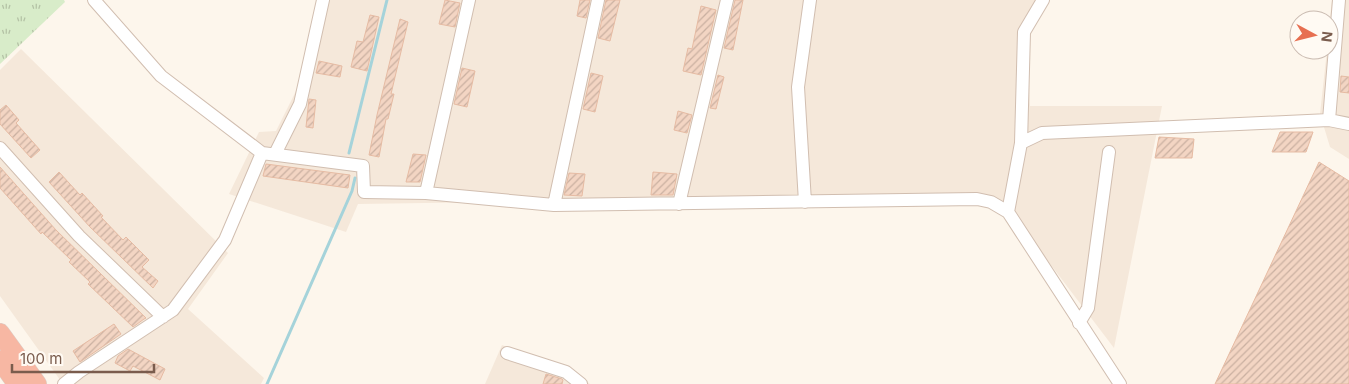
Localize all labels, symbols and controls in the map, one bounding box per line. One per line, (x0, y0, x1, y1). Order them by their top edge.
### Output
north arrow (1289, 10, 1339, 60)
text: N (1318, 30, 1336, 43)
scale bar (12, 342, 155, 374)
text: 100 m (20, 349, 62, 368)

